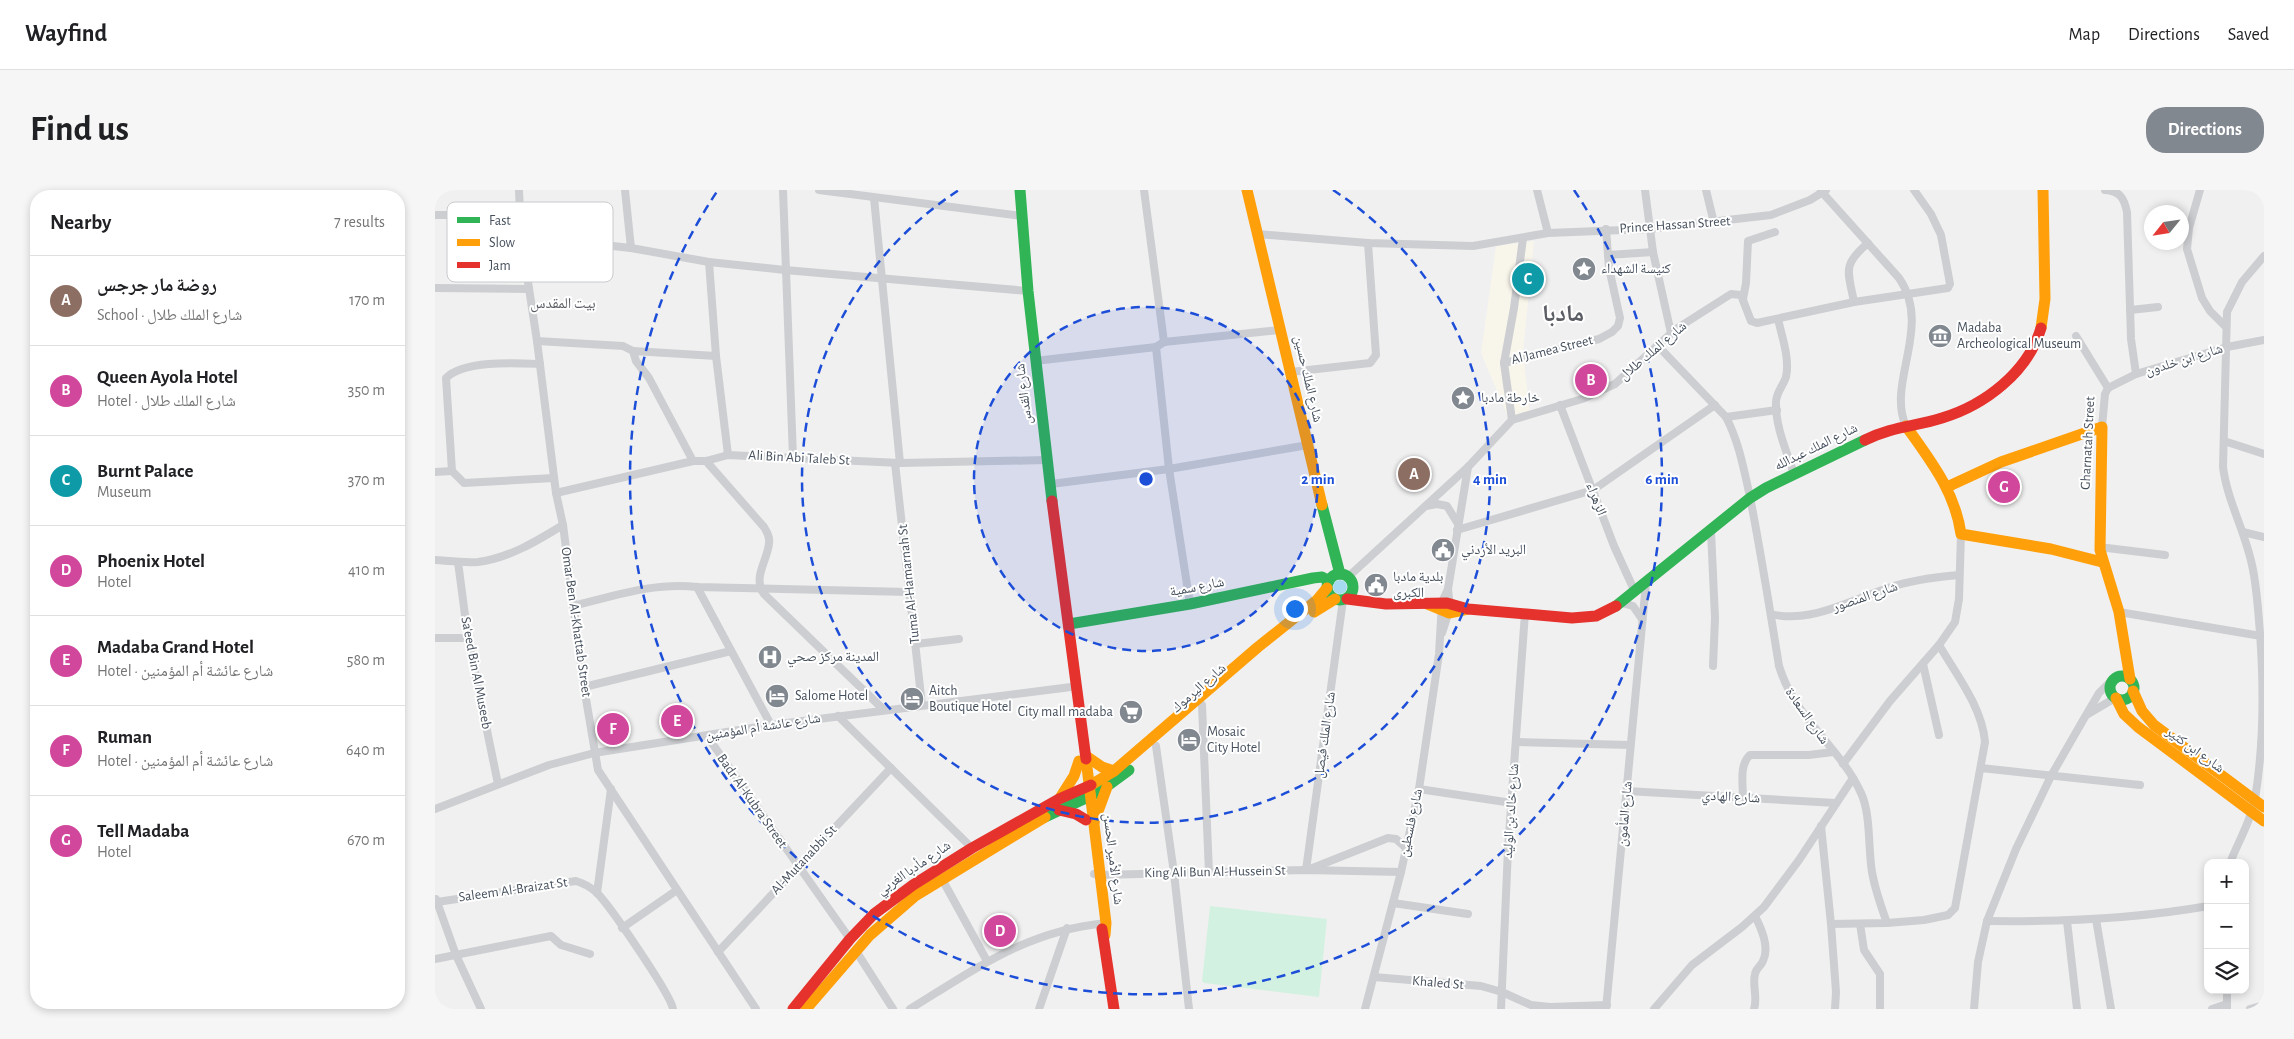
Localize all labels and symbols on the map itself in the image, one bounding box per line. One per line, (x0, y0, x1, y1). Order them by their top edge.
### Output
legend (447, 202, 613, 282)
north arrow (2144, 205, 2189, 250)
text: Fast (489, 214, 511, 228)
street label: Prince Hassan Street (1619, 214, 1732, 236)
text: Slow (489, 236, 516, 250)
place icon: كنيسة الشهداء (1571, 256, 1597, 282)
text: Jam (489, 259, 511, 273)
pin: C (1512, 260, 1544, 298)
place label: كنيسة الشهداء (1601, 262, 1671, 276)
district label: بيت المقدس (530, 296, 596, 313)
district label: مادبا (1542, 302, 1584, 327)
street label: شارع الملك طلال (1617, 319, 1691, 385)
place label: Madaba Archeological Museum (1957, 321, 2081, 351)
museum icon: Madaba Archeological Museum (1927, 323, 1953, 349)
street label: Al Jamea Street (1510, 333, 1595, 367)
street label: شارع الملك حسين (1289, 334, 1325, 424)
street label: شارع ابن خلدون (2144, 342, 2225, 380)
pin: B (1575, 361, 1607, 399)
street label: شارع القدس (1013, 362, 1037, 425)
place icon: خارطة مادبا (1450, 385, 1476, 411)
place label: خارطة مادبا (1481, 391, 1540, 406)
street label: Gharnatah Street (2079, 395, 2097, 490)
street label: شارع الملك عبدالله (1772, 421, 1861, 475)
street label: Ali Bin Abi Taleb St (748, 448, 851, 468)
pin: A (1398, 455, 1430, 493)
pin: G (1988, 468, 2020, 506)
centre of rings (1137, 470, 1155, 488)
text: 2 min (1301, 472, 1335, 487)
text: 4 min (1473, 472, 1507, 487)
text: 6 min (1645, 472, 1679, 487)
street label: الزهراء (1582, 481, 1609, 518)
street label: Tuma Al-Hamarnah St (896, 523, 922, 645)
public building icon: البريد الأردني (1430, 537, 1456, 563)
place label: البريد الأردني (1461, 543, 1526, 561)
street label: Omar Ben Al-Khattab Street (559, 546, 594, 698)
place label: بلدية مادبا الكبرى (1393, 570, 1444, 601)
public building icon: بلدية مادبا الكبرى (1363, 572, 1389, 598)
street label: شارع سمية (1169, 575, 1226, 601)
street label: شارع المنصور (1830, 579, 1900, 617)
your location (1282, 596, 1308, 622)
street label: Sa'eed Bin Al Museeb (458, 616, 494, 730)
hospital icon: المدينة مركز صحي (757, 644, 783, 670)
place label: المدينة مركز صحي (787, 650, 879, 668)
street label: شارع اليرموك (1169, 661, 1230, 717)
hotel icon: Salome Hotel (764, 683, 790, 709)
place label: Aitch Boutique Hotel (929, 684, 1012, 714)
street label: شارع السعادة (1781, 685, 1831, 748)
hotel icon: Aitch Boutique Hotel (899, 686, 925, 712)
place label: Salome Hotel (795, 689, 868, 703)
street label: شارع الملك فيصل (1312, 691, 1340, 779)
supermarket icon: City mall madaba (1118, 699, 1144, 725)
pin: E (661, 702, 693, 740)
place label: City mall madaba (1018, 705, 1114, 719)
street label: شارع عائشة أم المؤمنين (704, 709, 822, 745)
pin: F (597, 710, 629, 748)
street label: شارع ابن كثير (2161, 724, 2227, 777)
place label: Mosaic City Hotel (1207, 725, 1261, 755)
hotel icon: Mosaic City Hotel (1176, 727, 1202, 753)
street label: Badr Al-Kubra Street (714, 751, 790, 851)
street label: شارع خالد بن الوليد (1501, 763, 1523, 859)
street label: شارع المأمون (1613, 781, 1637, 848)
street label: شارع فلسطين (1397, 788, 1427, 859)
street label: شارع الهادي (1701, 788, 1761, 809)
street label: شارع الأمير الحسن (1098, 812, 1126, 906)
street label: Al-Mutanabbi St (769, 822, 840, 897)
street label: شارع مأدبا الغربي (874, 837, 955, 901)
street label: King Ali Bun Al-Hussein St (1144, 864, 1286, 880)
street label: Saleem Al-Braizat St (458, 875, 569, 905)
pin: D (984, 912, 1016, 950)
street label: Khaled St (1412, 974, 1465, 992)

